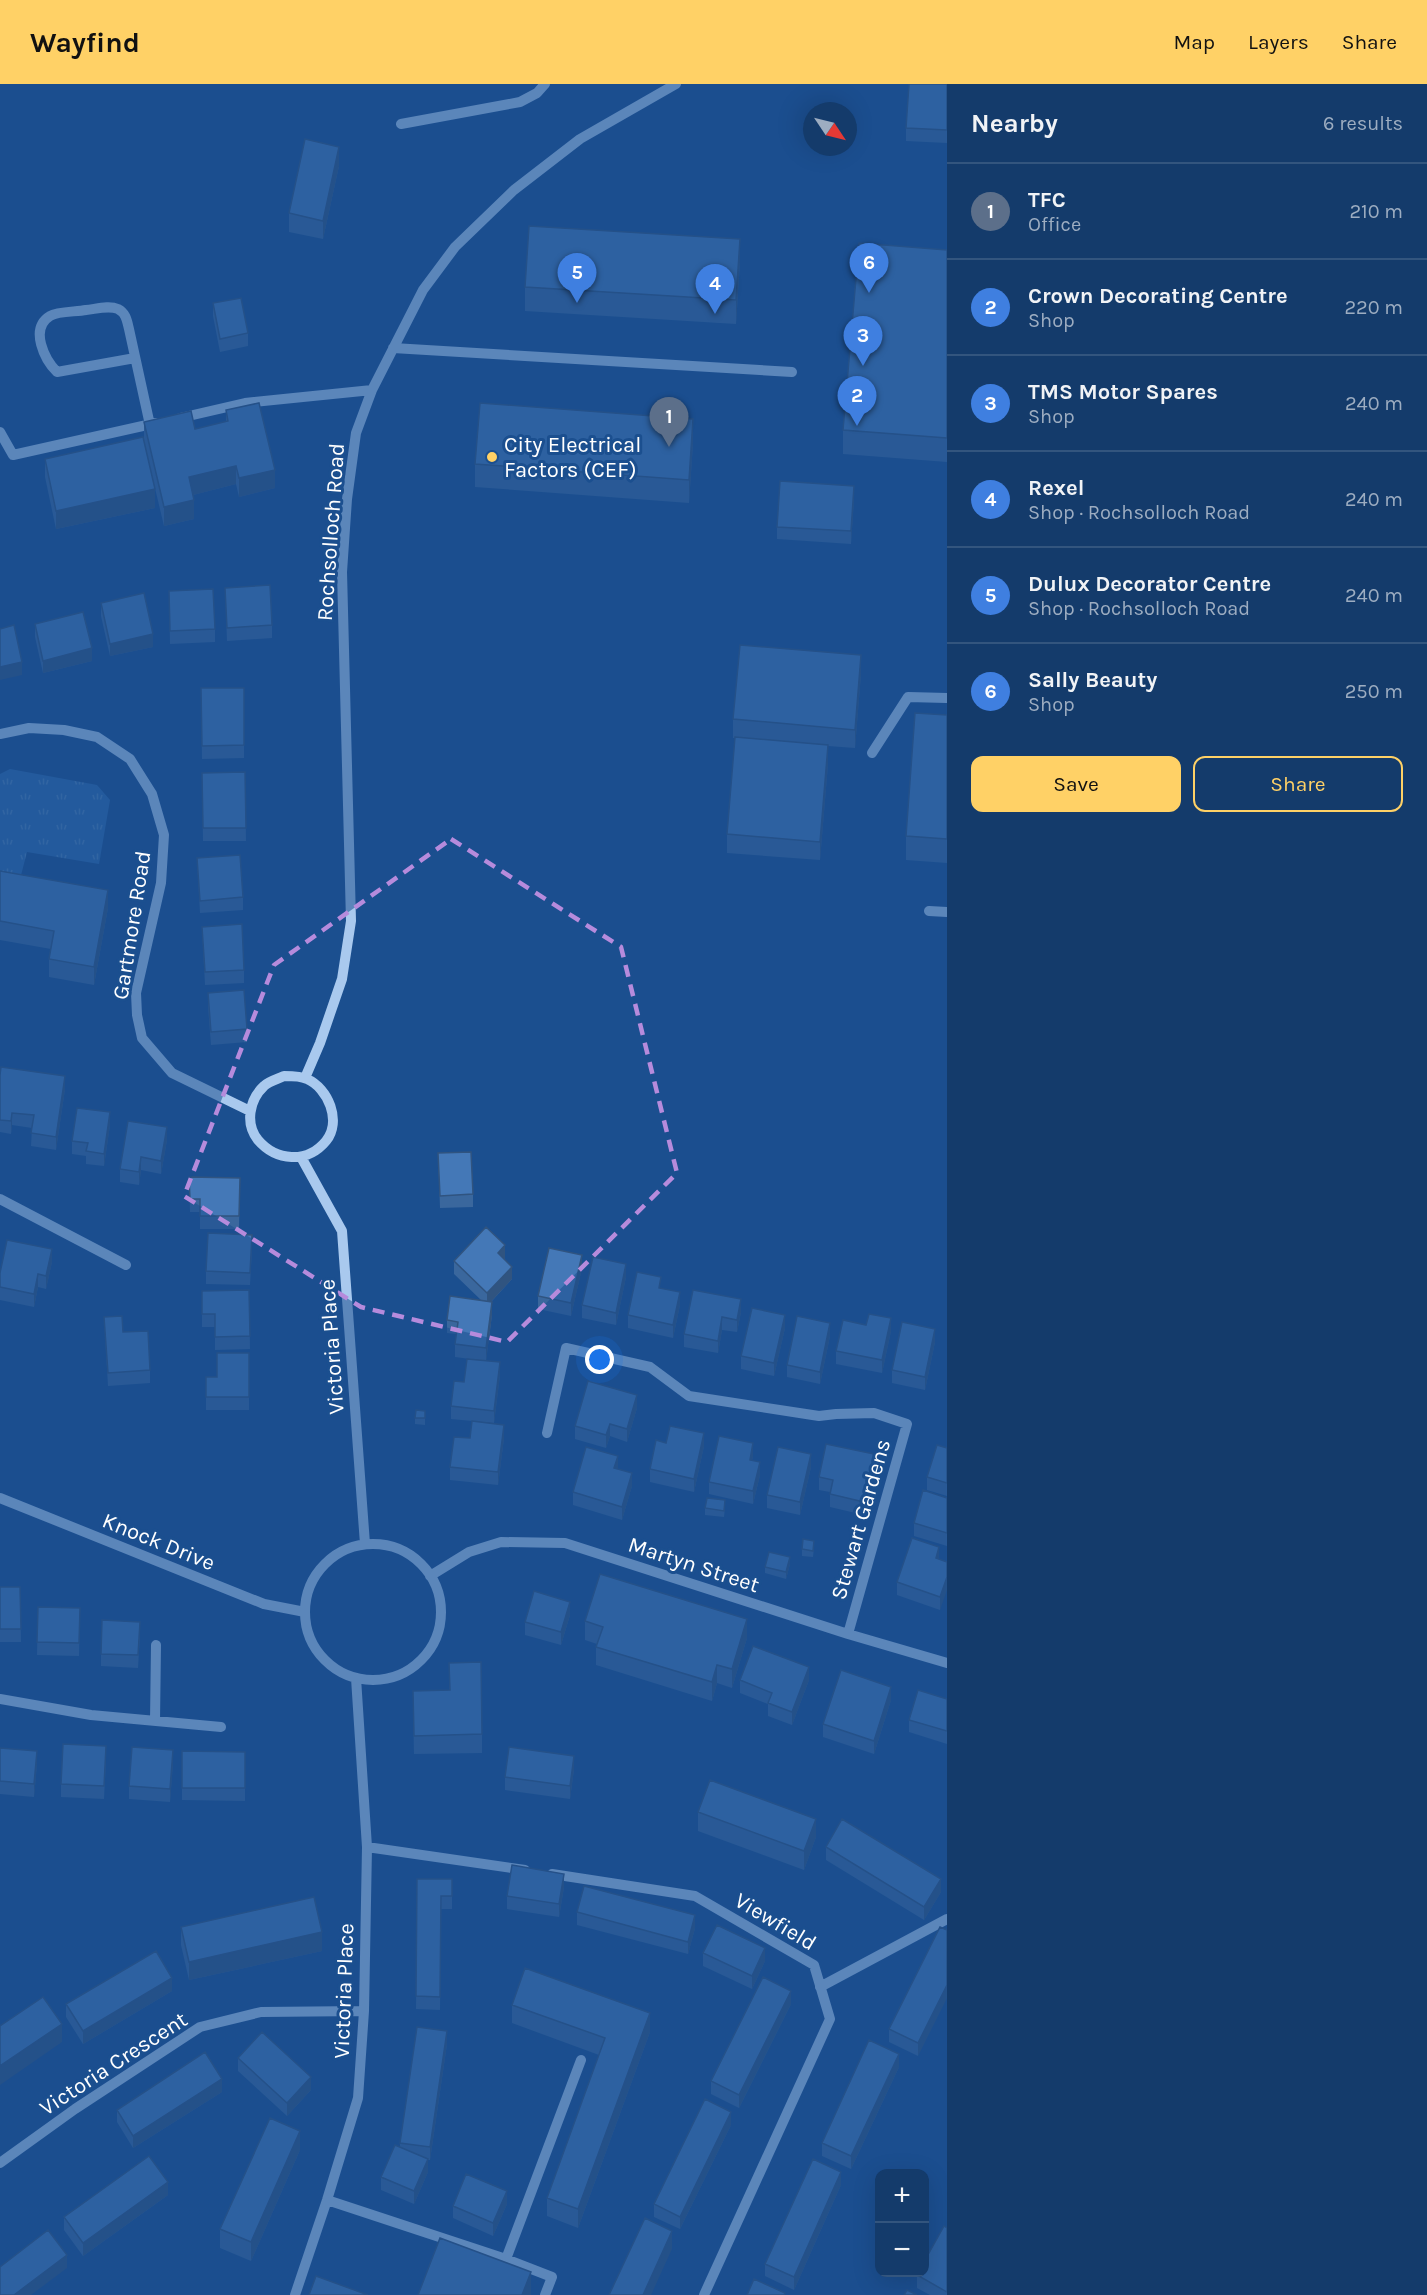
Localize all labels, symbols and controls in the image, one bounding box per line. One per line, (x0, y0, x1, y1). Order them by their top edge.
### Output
text: Wayfind (30, 26, 140, 59)
text: Map (1173, 30, 1215, 54)
text: Layers (1248, 30, 1309, 54)
text: Share (1342, 30, 1397, 54)
north arrow (803, 102, 857, 156)
text: Nearby (971, 108, 1058, 139)
text: 6 results (1323, 112, 1403, 135)
text: TFC (1028, 187, 1066, 213)
text: 1 (987, 200, 994, 223)
text: 210 m (1349, 200, 1403, 223)
text: Office (1028, 213, 1081, 236)
pin: 6 (850, 244, 888, 293)
pin: 5 (558, 254, 596, 303)
pin: 4 (696, 264, 734, 314)
text: Crown Decorating Centre (1028, 283, 1288, 309)
text: 2 (984, 296, 997, 319)
text: 220 m (1344, 296, 1403, 319)
text: Shop (1028, 309, 1075, 332)
pin: 3 (844, 316, 882, 366)
pin: 2 (838, 376, 876, 426)
text: TMS Motor Spares (1028, 379, 1218, 405)
text: 3 (984, 392, 997, 415)
text: 240 m (1345, 392, 1403, 415)
pin: 1 (650, 398, 688, 447)
text: Shop (1028, 405, 1075, 428)
place label: City Electrical Factors (CEF) (504, 432, 641, 483)
street label: Rochsolloch Road (312, 442, 350, 622)
marker: City Electrical Factors (CEF) (485, 450, 499, 464)
text: Rexel (1028, 475, 1084, 501)
text: 4 (985, 488, 996, 511)
text: 240 m (1345, 488, 1403, 511)
text: Shop · Rochsolloch Road (1028, 501, 1250, 524)
text: Dulux Decorator Centre (1028, 571, 1271, 597)
text: 5 (985, 584, 996, 607)
text: 240 m (1345, 584, 1403, 607)
text: Shop · Rochsolloch Road (1028, 597, 1250, 620)
text: Sally Beauty (1028, 667, 1157, 693)
text: 6 (984, 680, 997, 703)
text: 250 m (1345, 680, 1403, 703)
text: Shop (1028, 693, 1075, 716)
button: Save (971, 756, 1181, 812)
button: Share (1193, 756, 1403, 812)
street label: Gartmore Road (107, 849, 157, 1001)
street label: Victoria Place (314, 1278, 350, 1415)
your location (585, 1345, 614, 1374)
street label: Stewart Gardens (826, 1436, 896, 1603)
street label: Knock Drive (99, 1508, 219, 1576)
street label: Martyn Street (625, 1532, 762, 1598)
street label: Viewfield (730, 1887, 821, 1956)
street label: Victoria Place (329, 1923, 359, 2059)
street label: Victoria Crescent (35, 2006, 192, 2121)
map controls (875, 2169, 929, 2277)
button: + (875, 2169, 929, 2223)
button: − (875, 2223, 929, 2277)

